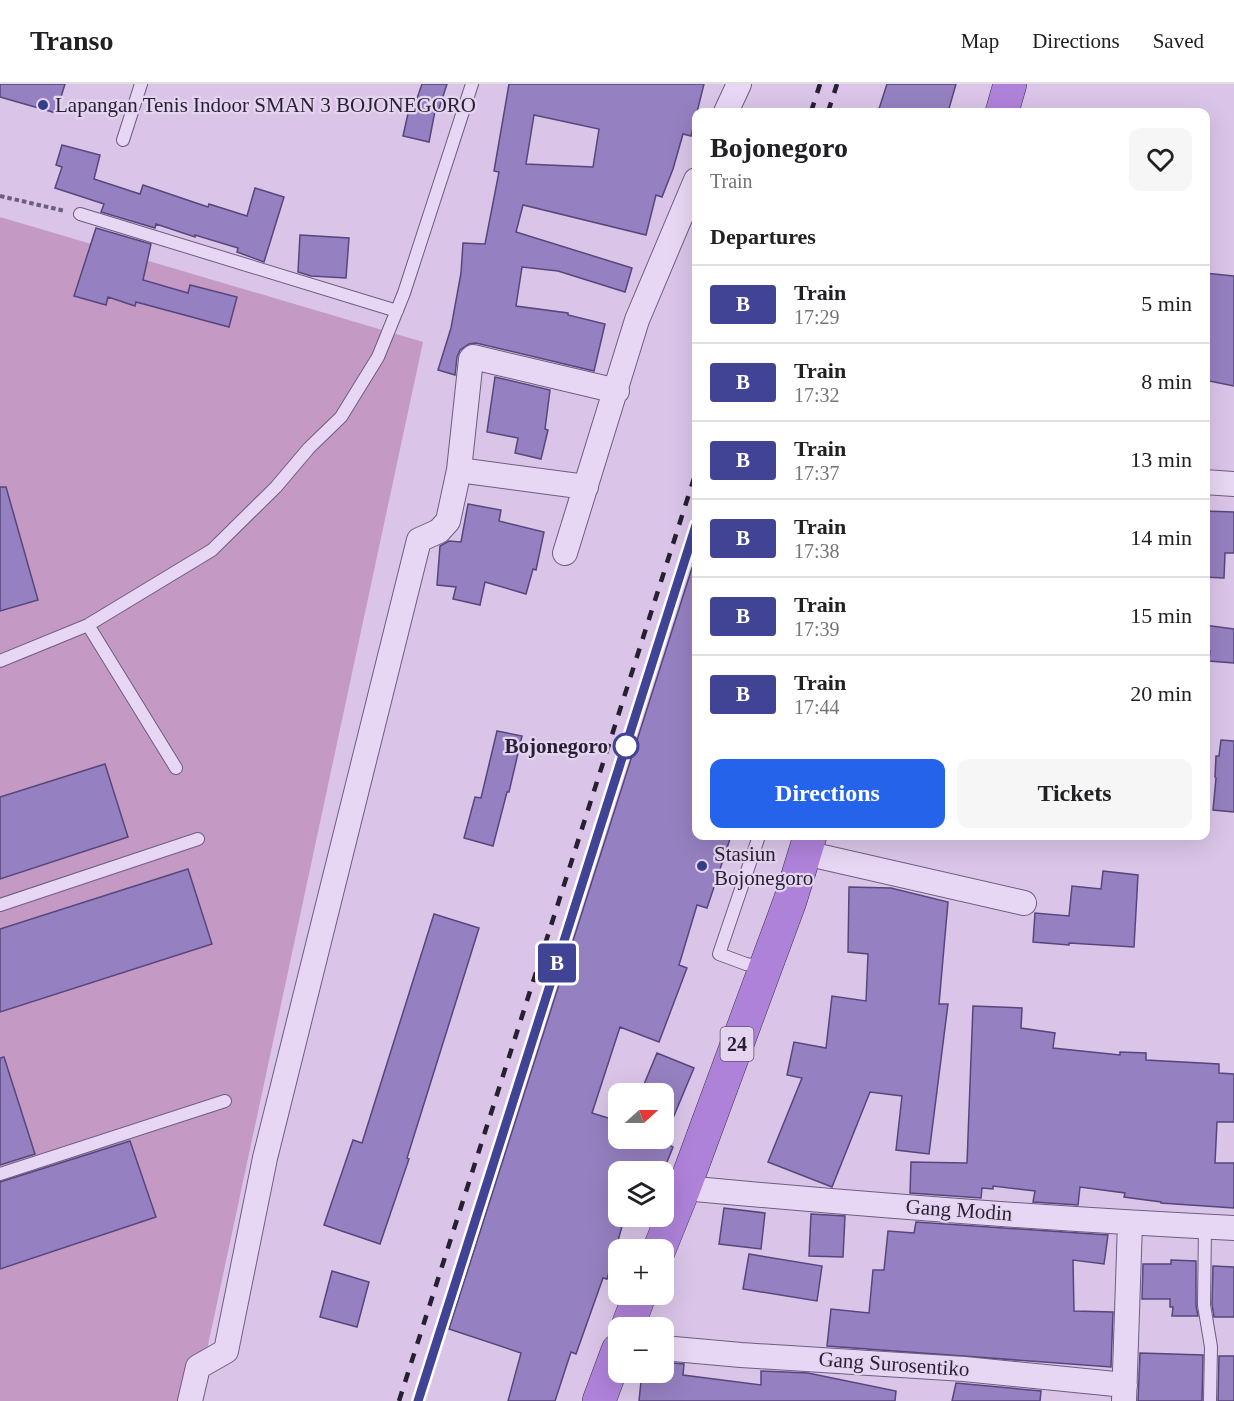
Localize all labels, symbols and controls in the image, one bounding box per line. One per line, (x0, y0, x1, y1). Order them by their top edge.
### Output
text: Transo (30, 25, 114, 56)
text: Map (961, 29, 999, 53)
text: Directions (1032, 29, 1120, 53)
text: Saved (1153, 29, 1204, 53)
place label: Lapangan Tenis Indoor SMAN 3 BOJONEGORO (55, 93, 476, 117)
marker: Lapangan Tenis Indoor SMAN 3 BOJONEGORO (36, 98, 50, 112)
button: heart (1129, 128, 1192, 191)
text: Bojonegoro (710, 132, 848, 163)
text: Train (710, 170, 753, 192)
text: Departures (710, 224, 816, 249)
text: Train (794, 280, 846, 305)
text: 5 min (1141, 291, 1192, 316)
text: B (736, 292, 750, 316)
text: 17:29 (794, 306, 840, 328)
text: Train (794, 358, 846, 383)
text: 8 min (1141, 369, 1192, 394)
text: B (736, 370, 750, 394)
text: 17:32 (794, 384, 840, 406)
text: Train (794, 436, 846, 461)
text: 13 min (1130, 447, 1192, 472)
text: B (736, 448, 750, 472)
text: 17:37 (794, 462, 840, 484)
text: Train (794, 514, 846, 539)
text: 14 min (1130, 525, 1192, 550)
text: B (736, 526, 750, 550)
text: 17:38 (794, 540, 840, 562)
text: Train (794, 592, 846, 617)
text: 15 min (1130, 603, 1192, 628)
text: B (736, 604, 750, 628)
text: 17:39 (794, 618, 840, 640)
text: Train (794, 670, 846, 695)
text: 20 min (1130, 681, 1192, 706)
text: B (736, 682, 750, 706)
text: 17:44 (794, 696, 840, 718)
marker: Bojonegoro (613, 733, 639, 759)
place label: Bojonegoro (505, 734, 608, 758)
button: Directions (710, 759, 945, 828)
button: Tickets (957, 759, 1192, 828)
place label: Stasiun Bojonegoro (714, 842, 813, 890)
marker: Stasiun Bojonegoro (695, 859, 709, 873)
line badge: B (538, 944, 576, 982)
text: B (550, 951, 564, 975)
road number: 24 (720, 1027, 754, 1061)
north arrow (608, 1083, 674, 1149)
map controls (608, 1083, 674, 1383)
button: layers (608, 1161, 674, 1227)
street label: Gang Modin (905, 1194, 1014, 1226)
button: + (608, 1239, 674, 1305)
button: − (608, 1317, 674, 1383)
street label: Gang Surosentiko (818, 1347, 970, 1381)

